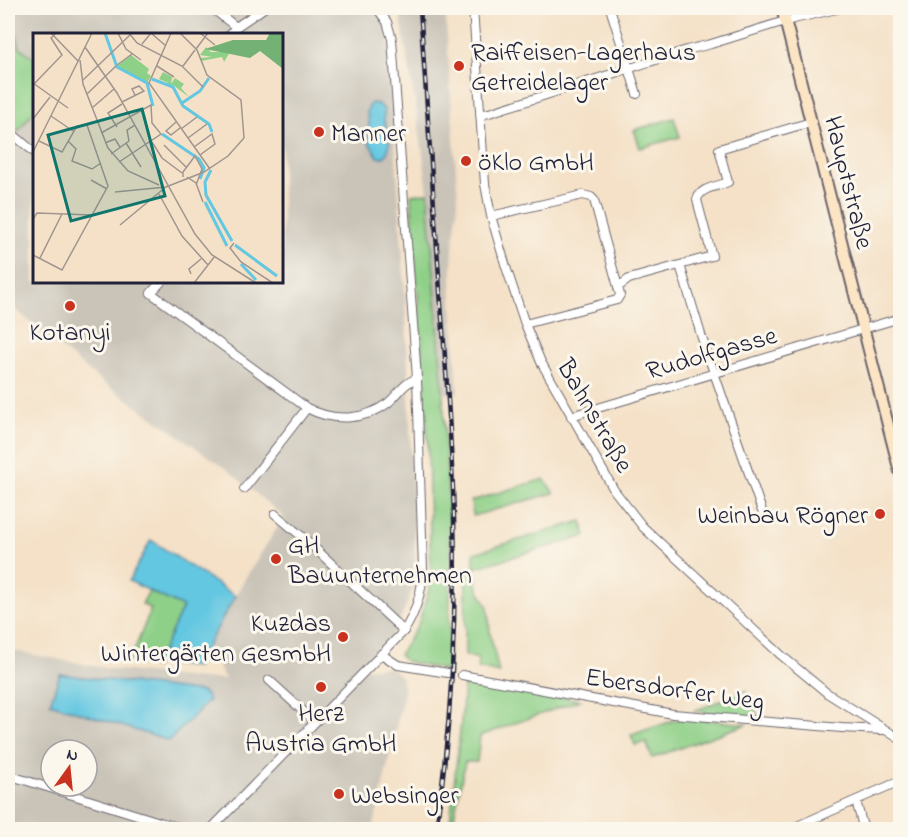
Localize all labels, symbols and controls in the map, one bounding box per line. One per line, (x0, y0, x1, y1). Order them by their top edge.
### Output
inset map (33, 33, 284, 284)
place label: Raiffeisen-Lagerhaus Getreidelager (471, 35, 696, 103)
marker: Raiffeisen-Lagerhaus Getreidelager (452, 59, 466, 73)
street label: Hauptstraße (812, 112, 882, 254)
place label: Manner (331, 116, 407, 154)
marker: Manner (312, 125, 326, 139)
place label: öKlo GmbH (478, 145, 594, 183)
marker: öKlo GmbH (459, 154, 473, 168)
marker: Kotanyi (63, 299, 77, 313)
place label: Kotanyi (30, 315, 110, 353)
street label: Rudolfgasse (642, 318, 782, 392)
street label: Bahnstraße (545, 352, 642, 481)
place label: Weinbau Rögner (698, 498, 869, 536)
marker: Weinbau Rögner (873, 507, 887, 521)
place label: GH Bauunternehmen (287, 528, 472, 596)
marker: GH Bauunternehmen (269, 552, 283, 566)
place label: Kuzdas Wintergärten GesmbH (101, 606, 331, 674)
marker: Kuzdas Wintergärten GesmbH (336, 630, 350, 644)
street label: Ebersdorfer Weg (583, 660, 767, 722)
marker: Herz Austria GmbH (314, 680, 328, 694)
place label: Herz Austria GmbH (245, 696, 397, 764)
north arrow (39, 738, 99, 798)
text: N (64, 742, 81, 768)
place label: Websinger (351, 778, 460, 816)
marker: Websinger (332, 787, 346, 801)

